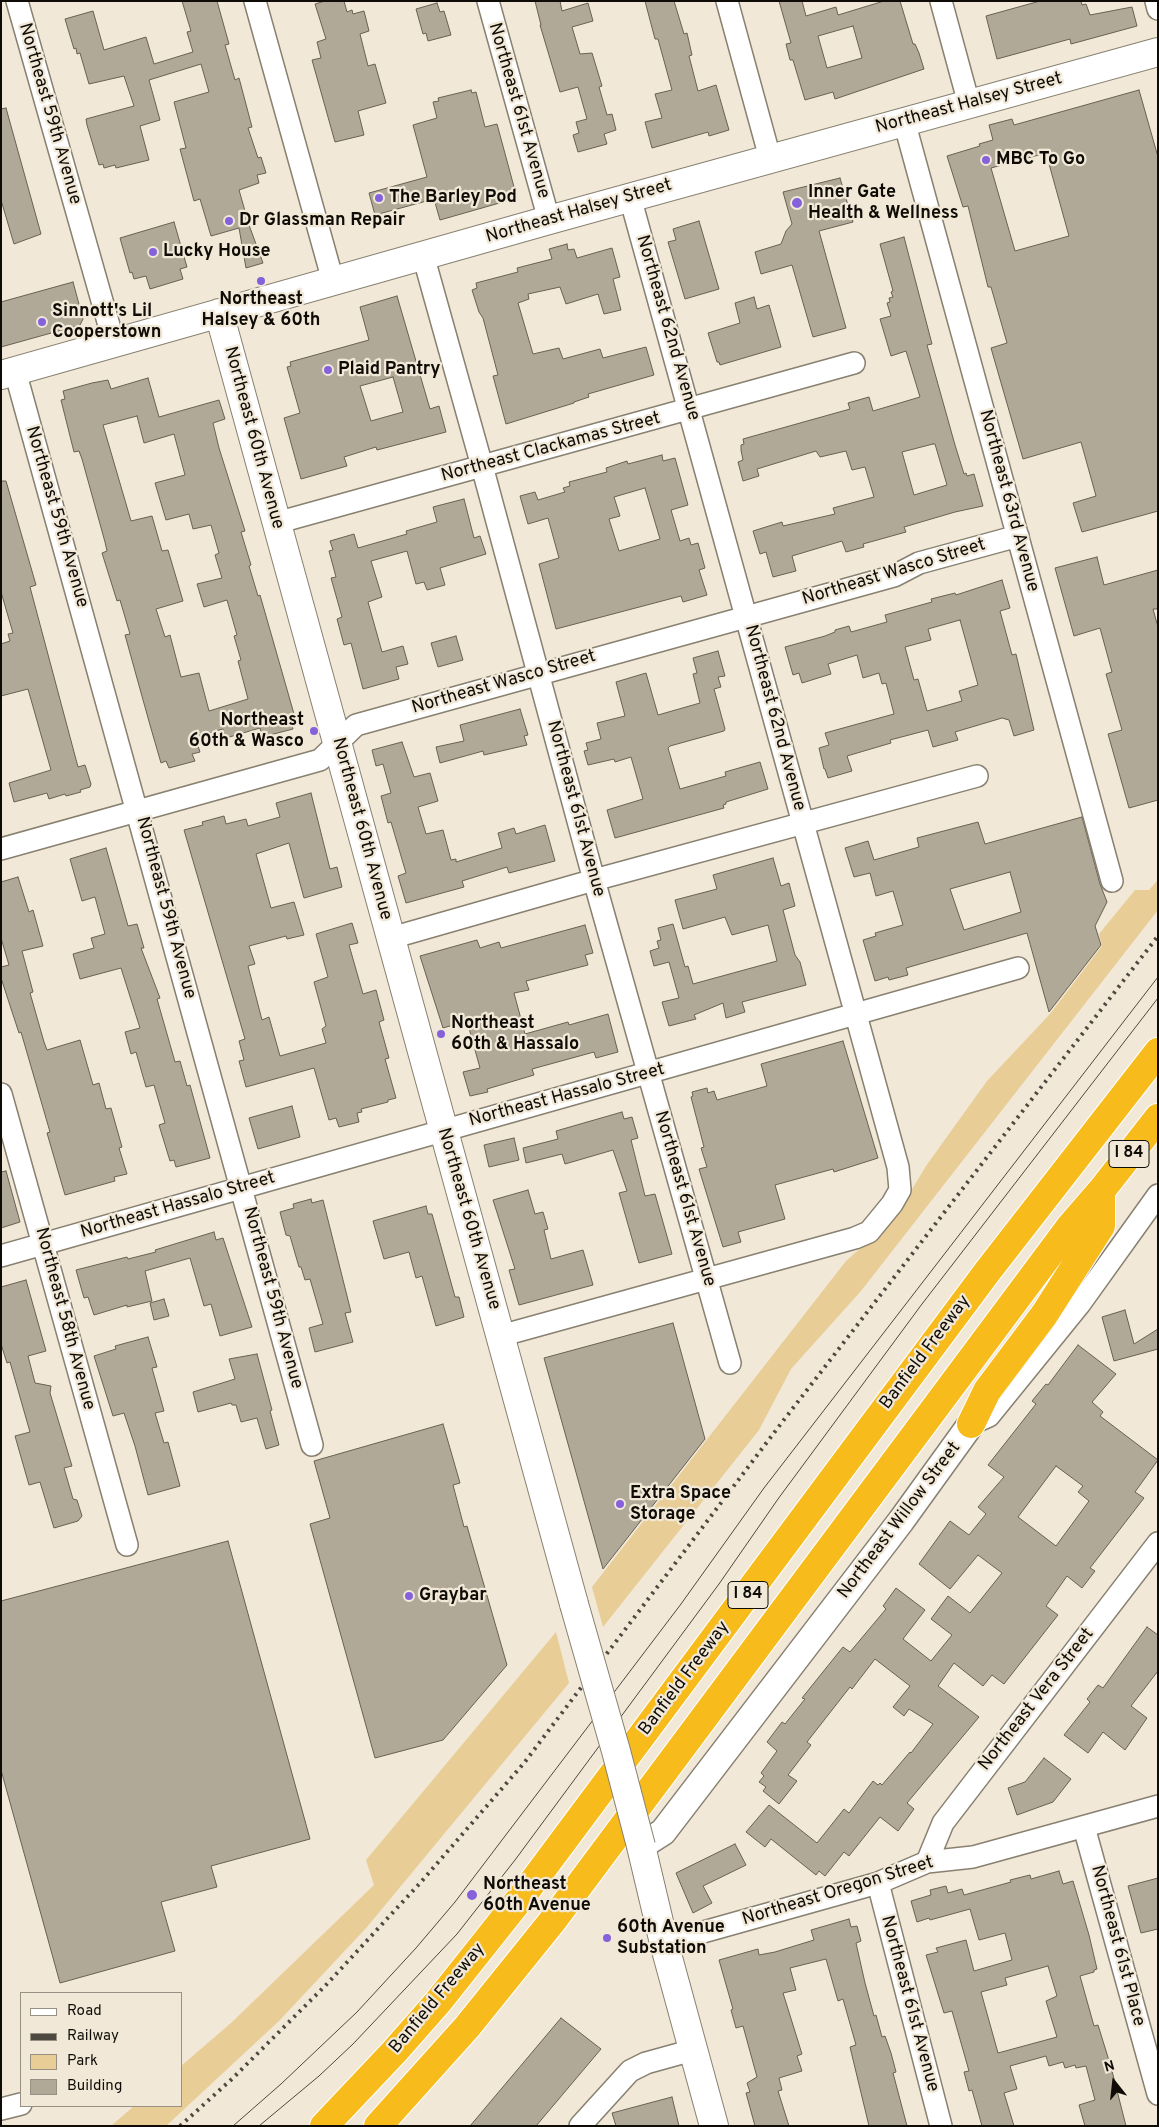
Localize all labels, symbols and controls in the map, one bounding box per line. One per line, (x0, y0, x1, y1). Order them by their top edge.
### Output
street label: Northeast 59th Avenue (13, 21, 85, 207)
street label: Northeast 61st Avenue (483, 21, 553, 201)
street label: Northeast Halsey Street (873, 69, 1065, 139)
place label: MBC To Go (996, 149, 1085, 171)
marker: MBC To Go (980, 154, 992, 166)
street label: Northeast Halsey Street (484, 175, 674, 249)
place label: Inner Gate Health & Wellness (808, 182, 959, 224)
place label: The Barley Pod (389, 187, 517, 209)
marker: The Barley Pod (373, 192, 385, 204)
marker: Inner Gate Health & Wellness (790, 196, 804, 210)
place label: Dr Glassman Repair (239, 210, 405, 232)
marker: Dr Glassman Repair (223, 215, 235, 227)
street label: Northeast 62nd Avenue (630, 233, 704, 423)
place label: Lucky House (163, 241, 270, 263)
marker: Lucky House (147, 246, 159, 258)
marker: Northeast Halsey & 60th (255, 275, 267, 287)
place label: Northeast Halsey & 60th (202, 289, 320, 332)
place label: Sinnott's Lil Cooperstown (52, 301, 161, 344)
marker: Sinnott's Lil Cooperstown (36, 316, 48, 328)
street label: Northeast 60th Avenue (218, 344, 288, 532)
place label: Plaid Pantry (338, 359, 441, 381)
marker: Plaid Pantry (322, 364, 334, 376)
street label: Northeast 63rd Avenue (973, 407, 1043, 595)
street label: Northeast Clackamas Street (439, 408, 663, 488)
street label: Northeast 59th Avenue (20, 424, 92, 610)
street label: Northeast Wasco Street (800, 535, 988, 611)
street label: Northeast 62nd Avenue (739, 623, 809, 813)
street label: Northeast Wasco Street (409, 646, 599, 720)
place label: Northeast 60th & Wasco (189, 710, 304, 752)
street label: Northeast 61st Avenue (541, 718, 609, 900)
marker: Northeast 60th & Wasco (308, 725, 320, 737)
street label: Northeast 60th Avenue (326, 735, 396, 923)
street label: Northeast 59th Avenue (130, 814, 200, 1002)
place label: Northeast 60th & Hassalo (451, 1013, 579, 1056)
marker: Northeast 60th & Hassalo (435, 1028, 447, 1040)
street label: Northeast Hassalo Street (467, 1059, 667, 1133)
street label: Northeast 61st Avenue (649, 1109, 719, 1289)
street label: Northeast 60th Avenue (432, 1125, 504, 1313)
road number: I 84 (1109, 1140, 1149, 1168)
street label: Northeast Hassalo Street (78, 1168, 278, 1244)
street label: Northeast 59th Avenue (237, 1204, 307, 1392)
street label: Northeast 58th Avenue (29, 1225, 99, 1413)
street label: Banfield Freeway (876, 1292, 976, 1414)
street label: Northeast Willow Street (834, 1438, 966, 1604)
place label: Extra Space Storage (630, 1483, 731, 1526)
marker: Extra Space Storage (614, 1498, 626, 1510)
road number: I 84 (728, 1582, 768, 1608)
place label: Graybar (419, 1585, 487, 1607)
marker: Graybar (403, 1590, 415, 1602)
street label: Banfield Freeway (635, 1618, 735, 1740)
street label: Northeast Vera Street (975, 1624, 1099, 1776)
street label: Northeast Oregon Street (740, 1853, 936, 1931)
street label: Northeast 61st Place (1085, 1863, 1149, 2029)
place label: Northeast 60th Avenue (483, 1874, 591, 1916)
marker: Northeast 60th Avenue (465, 1888, 479, 1902)
street label: Northeast 61st Avenue (875, 1913, 943, 2095)
place label: 60th Avenue Substation (617, 1917, 725, 1960)
marker: 60th Avenue Substation (601, 1932, 613, 1944)
street label: Banfield Freeway (386, 1939, 490, 2059)
legend (20, 1992, 182, 2107)
text: Road (67, 2002, 102, 2021)
text: Railway (67, 2027, 119, 2046)
text: Park (67, 2052, 98, 2071)
north arrow (1089, 2057, 1139, 2107)
text: N (1103, 2058, 1117, 2077)
text: Building (67, 2077, 122, 2096)

